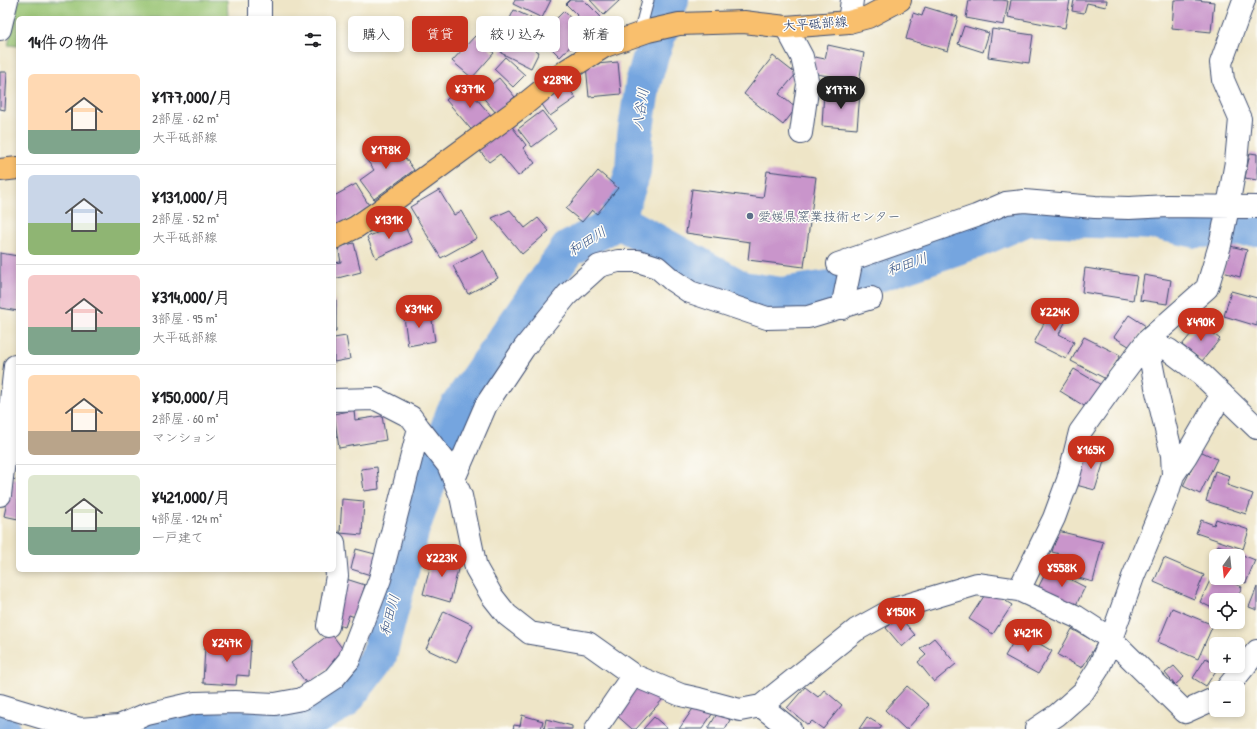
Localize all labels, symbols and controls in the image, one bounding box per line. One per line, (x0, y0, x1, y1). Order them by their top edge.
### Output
street label: 大平砥部線 (782, 12, 849, 34)
chip: 購入 (348, 16, 404, 52)
chip: 賃貸 (412, 16, 468, 52)
chip: 絞り込み (476, 16, 560, 52)
chip: 新着 (568, 16, 624, 52)
icon: filters (302, 29, 324, 51)
text: 14件の物件 (28, 30, 109, 53)
pin: ¥289K (530, 66, 586, 100)
text: ¥289K (543, 70, 573, 88)
pin: ¥371K (442, 75, 498, 109)
pin: ¥177K (813, 76, 869, 110)
text: ¥371K (455, 79, 485, 97)
text: ¥177K (826, 80, 856, 98)
text: ¥177,000/月 (152, 85, 233, 108)
water label: 八谷川 (627, 87, 652, 131)
icon: home (60, 90, 108, 138)
text: 2部屋 · 62 m² (152, 109, 219, 127)
text: 大平砥部線 (152, 128, 217, 146)
pin: ¥178K (358, 136, 414, 170)
text: ¥178K (371, 140, 401, 158)
text: ¥131,000/月 (152, 185, 230, 208)
icon: home (60, 191, 108, 239)
pin: ¥131K (361, 206, 417, 240)
place label: 愛媛県窯業技術センター (758, 207, 900, 225)
text: 2部屋 · 52 m² (152, 209, 219, 227)
text: ¥131K (375, 210, 403, 228)
marker: 愛媛県窯業技術センター (745, 211, 755, 221)
water label: 和田川 (564, 221, 610, 260)
text: 大平砥部線 (152, 228, 217, 246)
water label: 和田川 (884, 248, 930, 279)
text: ¥314,000/月 (152, 285, 231, 308)
icon: home (60, 291, 108, 339)
pin: ¥314K (391, 295, 447, 329)
pin: ¥224K (1027, 298, 1083, 332)
text: ¥314K (405, 299, 433, 317)
text: ¥224K (1040, 302, 1070, 320)
pin: ¥490K (1173, 308, 1229, 342)
text: 3部屋 · 95 m² (152, 309, 218, 327)
text: ¥490K (1187, 312, 1215, 330)
text: 大平砥部線 (152, 328, 217, 346)
text: ¥150,000/月 (152, 385, 231, 408)
icon: home (60, 391, 108, 439)
text: 2部屋 · 60 m² (152, 409, 219, 427)
text: マンション (152, 428, 216, 446)
pin: ¥165K (1063, 436, 1119, 470)
text: ¥165K (1077, 440, 1105, 458)
text: ¥421,000/月 (152, 485, 231, 508)
icon: home (60, 491, 108, 539)
text: 4部屋 · 124 m² (152, 509, 222, 527)
text: 一戸建て (152, 528, 204, 546)
pin: ¥223K (414, 544, 470, 578)
text: ¥223K (427, 548, 457, 566)
north arrow (1209, 549, 1245, 585)
map controls (1209, 549, 1245, 717)
pin: ¥558K (1034, 554, 1090, 588)
text: ¥558K (1047, 558, 1077, 576)
water label: 和田川 (374, 592, 403, 638)
button: locate (1209, 593, 1245, 629)
pin: ¥150K (873, 598, 929, 632)
text: ¥150K (887, 602, 915, 620)
pin: ¥421K (1000, 619, 1056, 653)
text: ¥421K (1014, 623, 1042, 641)
pin: ¥247K (199, 629, 255, 663)
text: ¥247K (212, 633, 242, 651)
button: + (1209, 637, 1245, 673)
button: − (1209, 681, 1245, 717)

